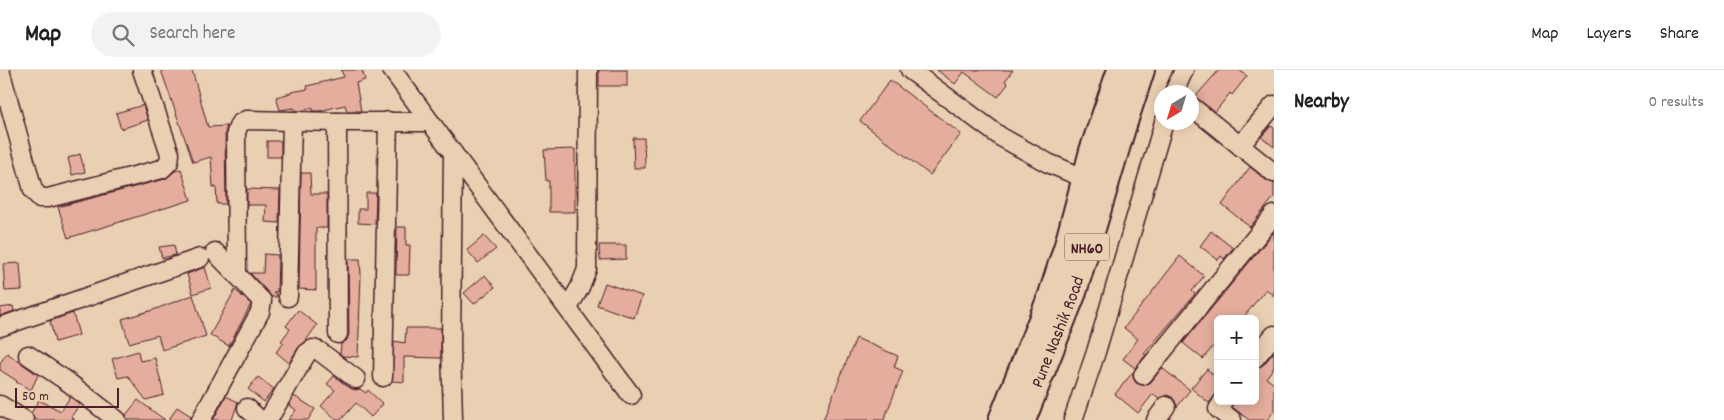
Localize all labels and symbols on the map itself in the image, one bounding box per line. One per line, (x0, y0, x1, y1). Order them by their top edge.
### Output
north arrow (1154, 85, 1199, 130)
road number: NH60 (1064, 233, 1110, 260)
street label: Pune Nashik Road (1026, 274, 1092, 392)
scale bar (15, 385, 119, 408)

